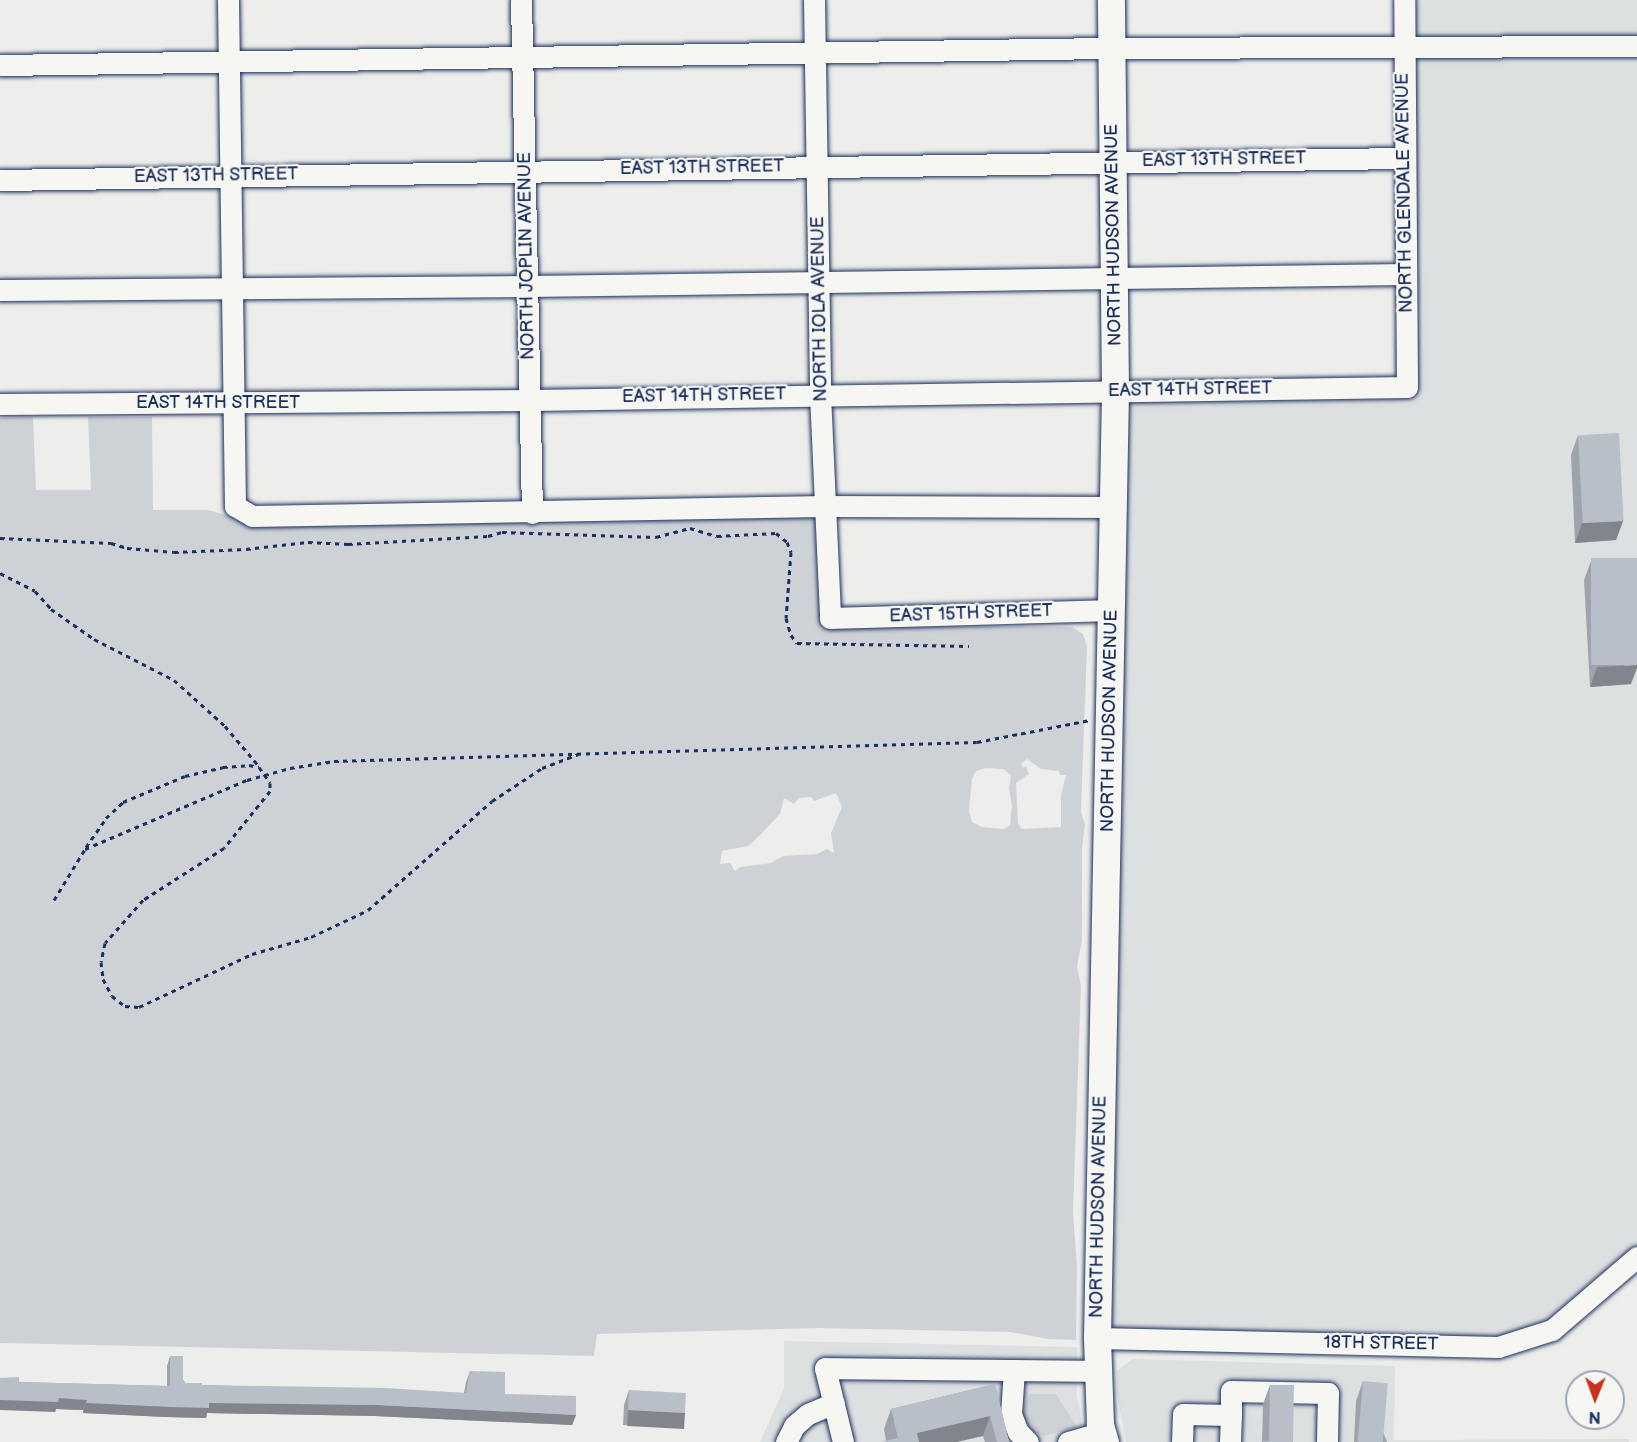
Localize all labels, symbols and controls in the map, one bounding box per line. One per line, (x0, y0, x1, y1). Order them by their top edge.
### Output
street label: NORTH GLENDALE AVENUE (1392, 73, 1418, 313)
street label: NORTH HUDSON AVENUE (1101, 124, 1127, 346)
street label: EAST 13TH STREET (1141, 148, 1307, 172)
street label: NORTH JOPLIN AVENUE (514, 151, 540, 361)
street label: EAST 13TH STREET (619, 156, 785, 180)
street label: EAST 13TH STREET (133, 164, 299, 188)
street label: NORTH IOLA AVENUE (808, 216, 832, 402)
street label: EAST 14TH STREET (1108, 378, 1272, 402)
street label: EAST 14TH STREET (622, 384, 786, 408)
street label: EAST 14TH STREET (136, 392, 300, 414)
street label: EAST 15TH STREET (889, 600, 1053, 628)
street label: NORTH HUDSON AVENUE (1097, 610, 1123, 832)
street label: NORTH HUDSON AVENUE (1086, 1096, 1112, 1318)
street label: 18TH STREET (1323, 1332, 1439, 1356)
north arrow (1565, 1370, 1625, 1430)
text: N (1589, 1407, 1601, 1426)

